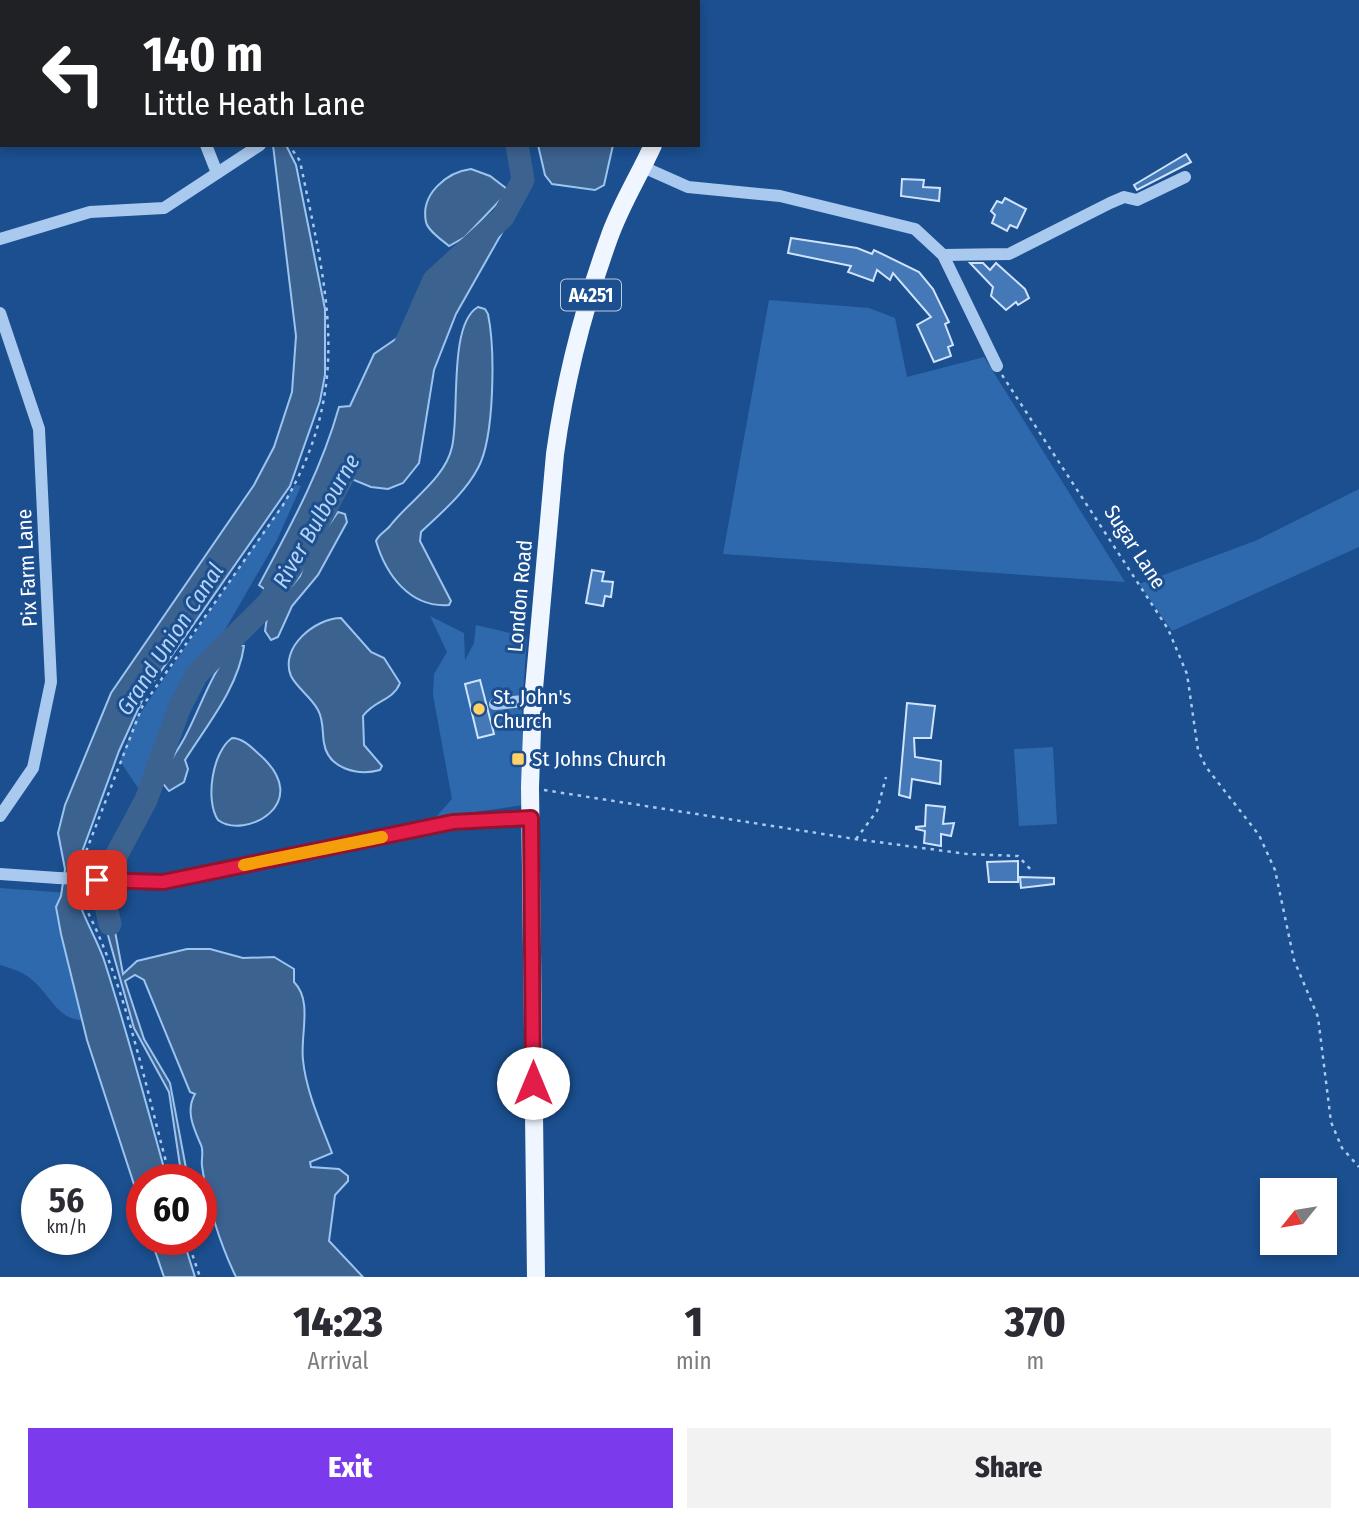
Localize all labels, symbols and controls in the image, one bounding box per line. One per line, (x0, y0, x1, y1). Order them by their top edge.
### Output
text: 140 m (143, 25, 263, 84)
icon: left (28, 28, 119, 119)
text: Little Heath Lane (143, 85, 365, 123)
road number: A4251 (561, 280, 621, 310)
water label: River Bulbourne (266, 449, 366, 593)
street label: Sugar Lane (1098, 500, 1172, 594)
street label: Pix Farm Lane (11, 508, 43, 628)
street label: London Road (502, 539, 538, 653)
water label: Grand Union Canal (110, 558, 230, 720)
place label: St. John's Church (493, 684, 571, 734)
marker: St. John's Church (471, 701, 487, 717)
place label: St Johns Church (532, 746, 666, 772)
marker: St Johns Church (510, 751, 526, 767)
pin (67, 850, 127, 910)
icon: arrive (78, 861, 116, 899)
position arrow (496, 1046, 570, 1120)
speed limit sign: 60 (126, 1164, 217, 1255)
north arrow (1260, 1178, 1337, 1255)
map controls (1260, 1178, 1337, 1255)
text: 56 (49, 1179, 84, 1221)
text: km/h (46, 1216, 87, 1238)
text: 14:23 (293, 1297, 383, 1347)
text: 1 (685, 1297, 703, 1347)
text: 370 (1005, 1297, 1066, 1347)
text: Arrival (308, 1347, 369, 1375)
text: min (676, 1347, 712, 1375)
text: m (1026, 1347, 1044, 1375)
button: Exit (28, 1428, 673, 1508)
button: Share (687, 1428, 1331, 1508)

